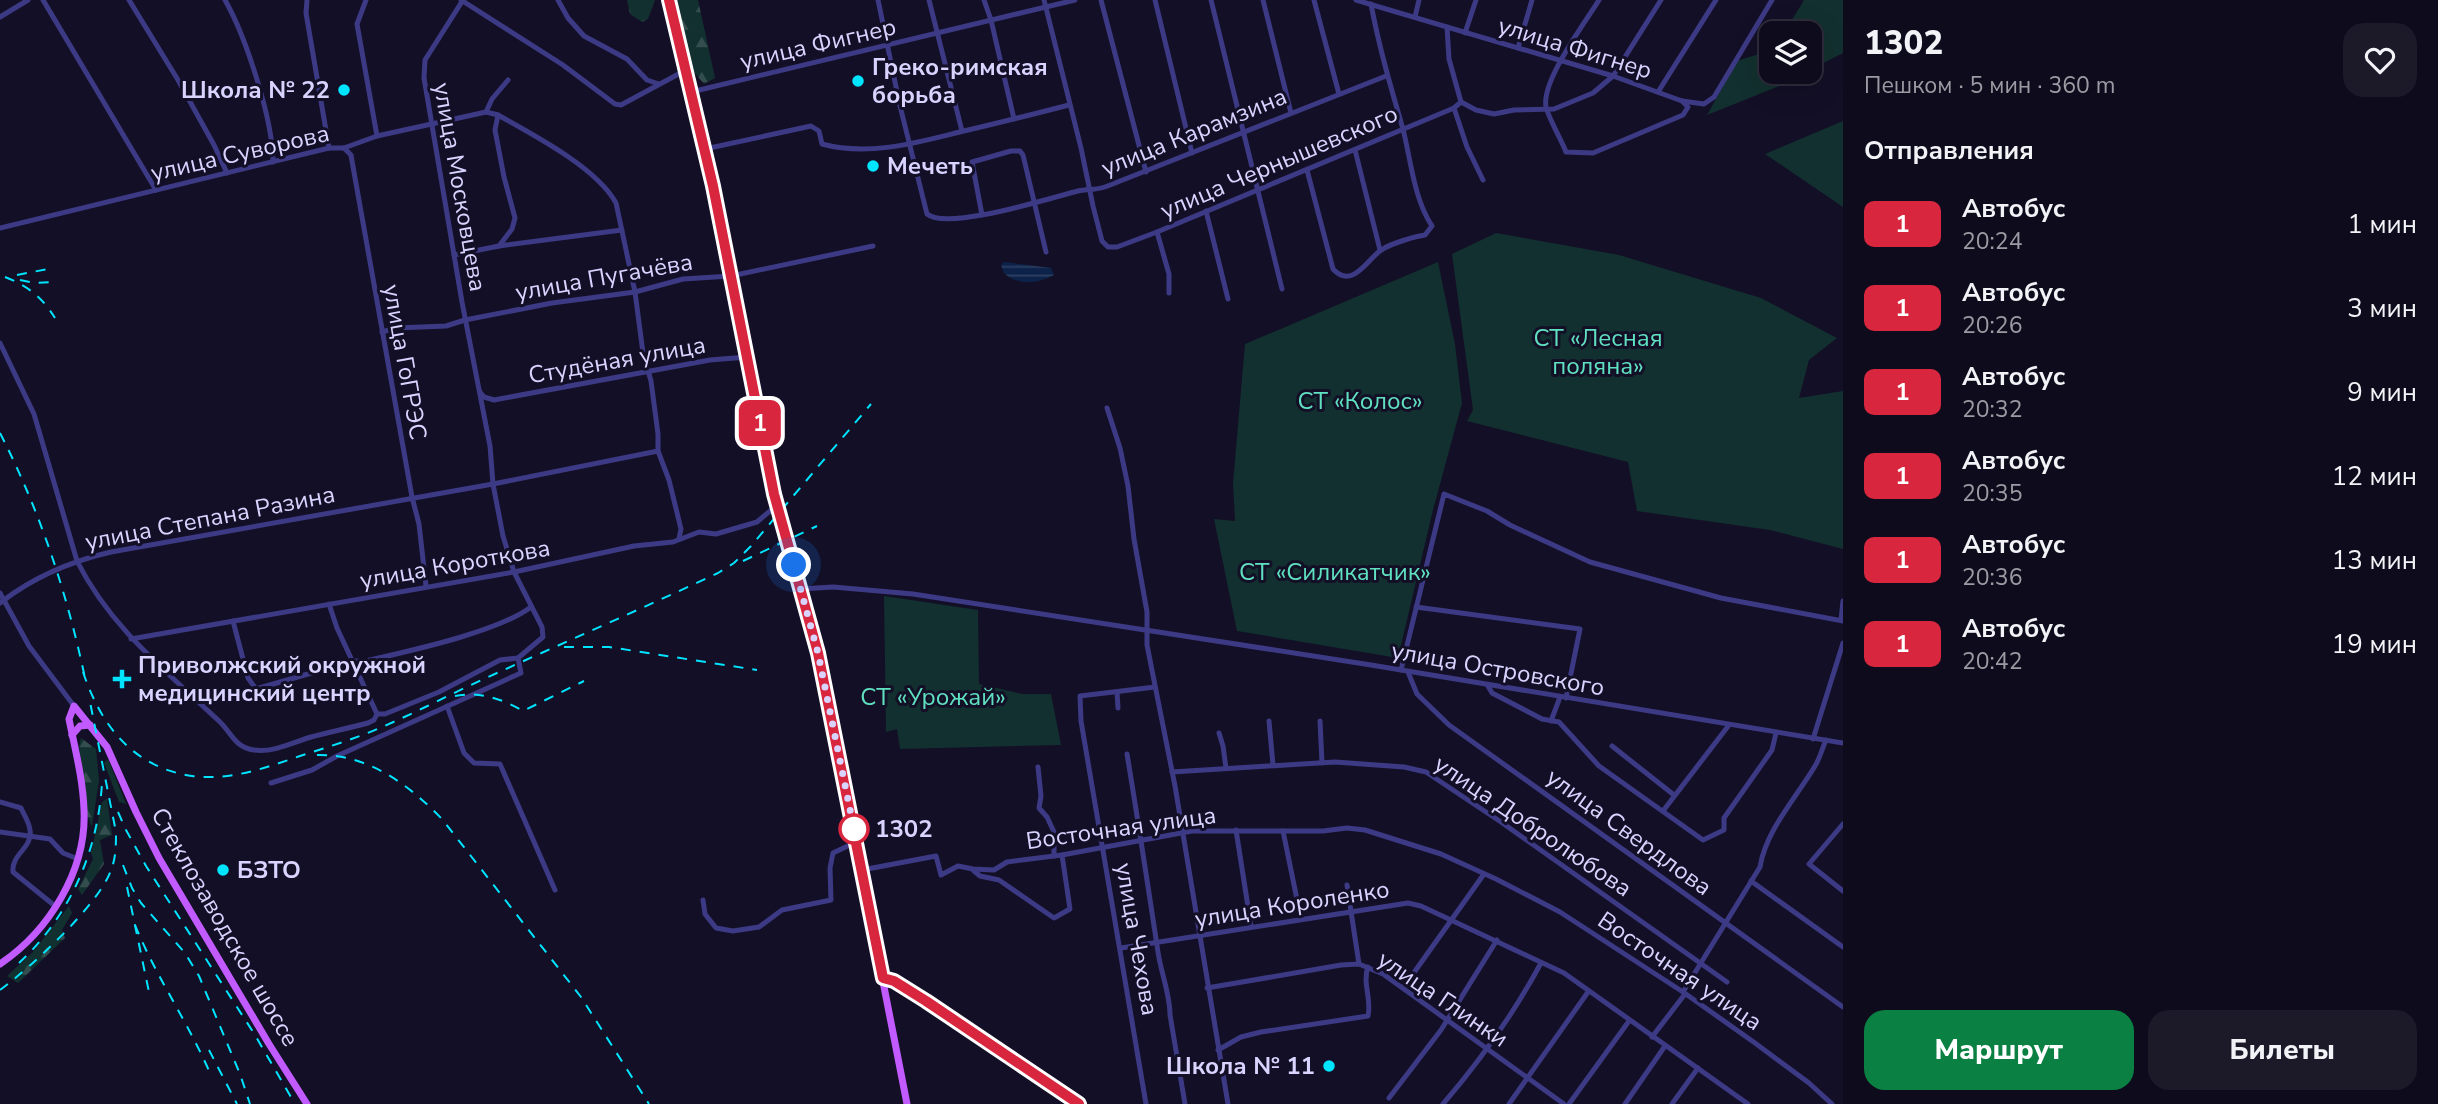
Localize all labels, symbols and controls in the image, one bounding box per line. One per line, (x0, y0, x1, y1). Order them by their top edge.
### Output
street label: улица Фигнер (1494, 9, 1656, 87)
street label: улица Фигнер (737, 11, 899, 77)
map controls (1759, 21, 1822, 84)
button: layers (1759, 21, 1822, 84)
text: 1302 (1864, 21, 1943, 66)
button: heart (2343, 23, 2417, 97)
place label: Греко-римская борьба (872, 51, 1048, 111)
text: Пешком · 5 мин · 360 m (1864, 70, 2115, 101)
marker: Греко-римская борьба (850, 73, 866, 89)
place label: Школа № 22 (181, 74, 330, 106)
street label: улица Московцева (426, 80, 494, 294)
street label: улица Карамзина (1096, 80, 1292, 184)
marker: Школа № 22 (336, 82, 352, 98)
street label: улица Чернышевского (1155, 97, 1403, 227)
street label: улица Суворова (148, 117, 332, 189)
text: Отправления (1864, 133, 2034, 168)
place label: Мечеть (887, 150, 973, 182)
marker: Мечеть (865, 158, 881, 174)
text: Автобус (1962, 191, 2065, 226)
text: 1 мин (2347, 207, 2417, 242)
text: 1 (1895, 208, 1910, 240)
text: 20:24 (1962, 226, 2022, 257)
street label: улица Пугачёва (513, 246, 695, 308)
text: Автобус (1962, 275, 2065, 310)
street label: улица ГоГРЭС (376, 282, 434, 442)
text: 3 мин (2347, 291, 2417, 326)
text: 1 (1895, 292, 1910, 324)
text: 20:26 (1962, 310, 2022, 341)
park label: СТ «Лесная поляна» (1533, 322, 1663, 382)
street label: Студёная улица (526, 329, 708, 391)
text: Автобус (1962, 359, 2065, 394)
text: 9 мин (2347, 375, 2417, 410)
text: 1 (1895, 376, 1910, 408)
park label: СТ «Колос» (1298, 385, 1423, 417)
text: 20:32 (1962, 394, 2022, 425)
line badge: 1 (737, 400, 783, 446)
text: 1 (753, 407, 767, 439)
text: Автобус (1962, 443, 2065, 478)
text: 12 мин (2332, 459, 2417, 494)
text: 1 (1895, 460, 1910, 492)
street label: улица Степана Разина (82, 478, 338, 558)
text: 20:35 (1962, 478, 2022, 509)
text: Автобус (1962, 527, 2065, 562)
street label: улица Короткова (357, 532, 553, 596)
text: 13 мин (2332, 543, 2417, 578)
text: 1 (1895, 544, 1910, 576)
your location (776, 547, 811, 582)
park label: СТ «Силикатчик» (1239, 556, 1431, 588)
text: 20:36 (1962, 562, 2022, 593)
text: Автобус (1962, 611, 2065, 646)
text: 19 мин (2332, 627, 2417, 662)
text: 1 (1895, 628, 1910, 660)
street label: улица Островского (1389, 634, 1607, 704)
text: 20:42 (1962, 646, 2022, 677)
place label: Приволжский окружной медицинский центр (138, 649, 426, 709)
marker: Приволжский окружной медицинский центр (112, 669, 132, 689)
park label: СТ «Урожай» (860, 681, 1006, 713)
street label: улица Добролюбова (1428, 748, 1638, 904)
street label: улица Свердлова (1540, 761, 1718, 903)
street label: Восточная улица (1024, 799, 1218, 857)
street label: Стеклозаводское шоссе (143, 802, 307, 1052)
place label: 1302 (875, 813, 933, 845)
marker: 1302 (839, 814, 869, 844)
place label: БЗТО (237, 854, 301, 886)
street label: улица Чехова (1108, 860, 1166, 1018)
marker: БЗТО (215, 862, 231, 878)
street label: улица Короленко (1192, 873, 1392, 935)
street label: Восточная улица (1592, 904, 1768, 1038)
street label: улица Глинки (1371, 943, 1515, 1055)
button: Маршрут (1864, 1010, 2134, 1090)
button: Билеты (2148, 1010, 2417, 1090)
place label: Школа № 11 (1166, 1050, 1315, 1082)
marker: Школа № 11 (1321, 1058, 1337, 1074)

